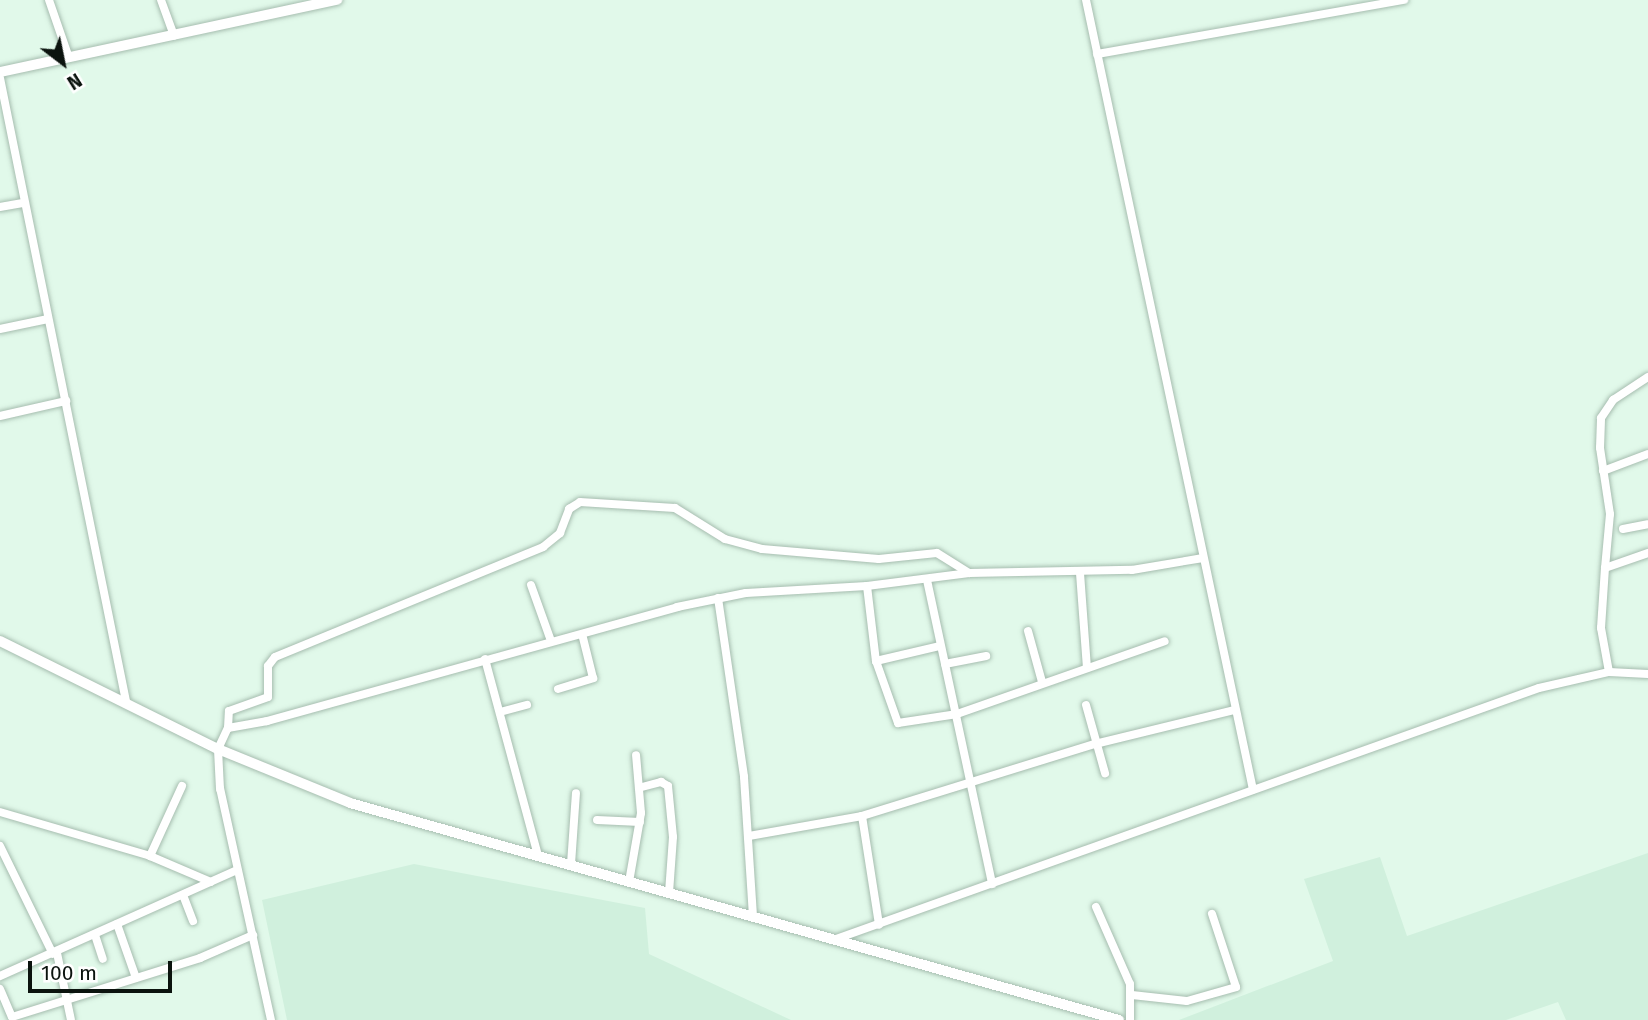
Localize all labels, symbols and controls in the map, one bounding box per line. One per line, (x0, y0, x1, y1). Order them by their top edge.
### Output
north arrow (28, 28, 98, 98)
text: N (63, 68, 86, 94)
scale bar (32, 946, 175, 990)
text: 100 m (41, 960, 97, 986)

